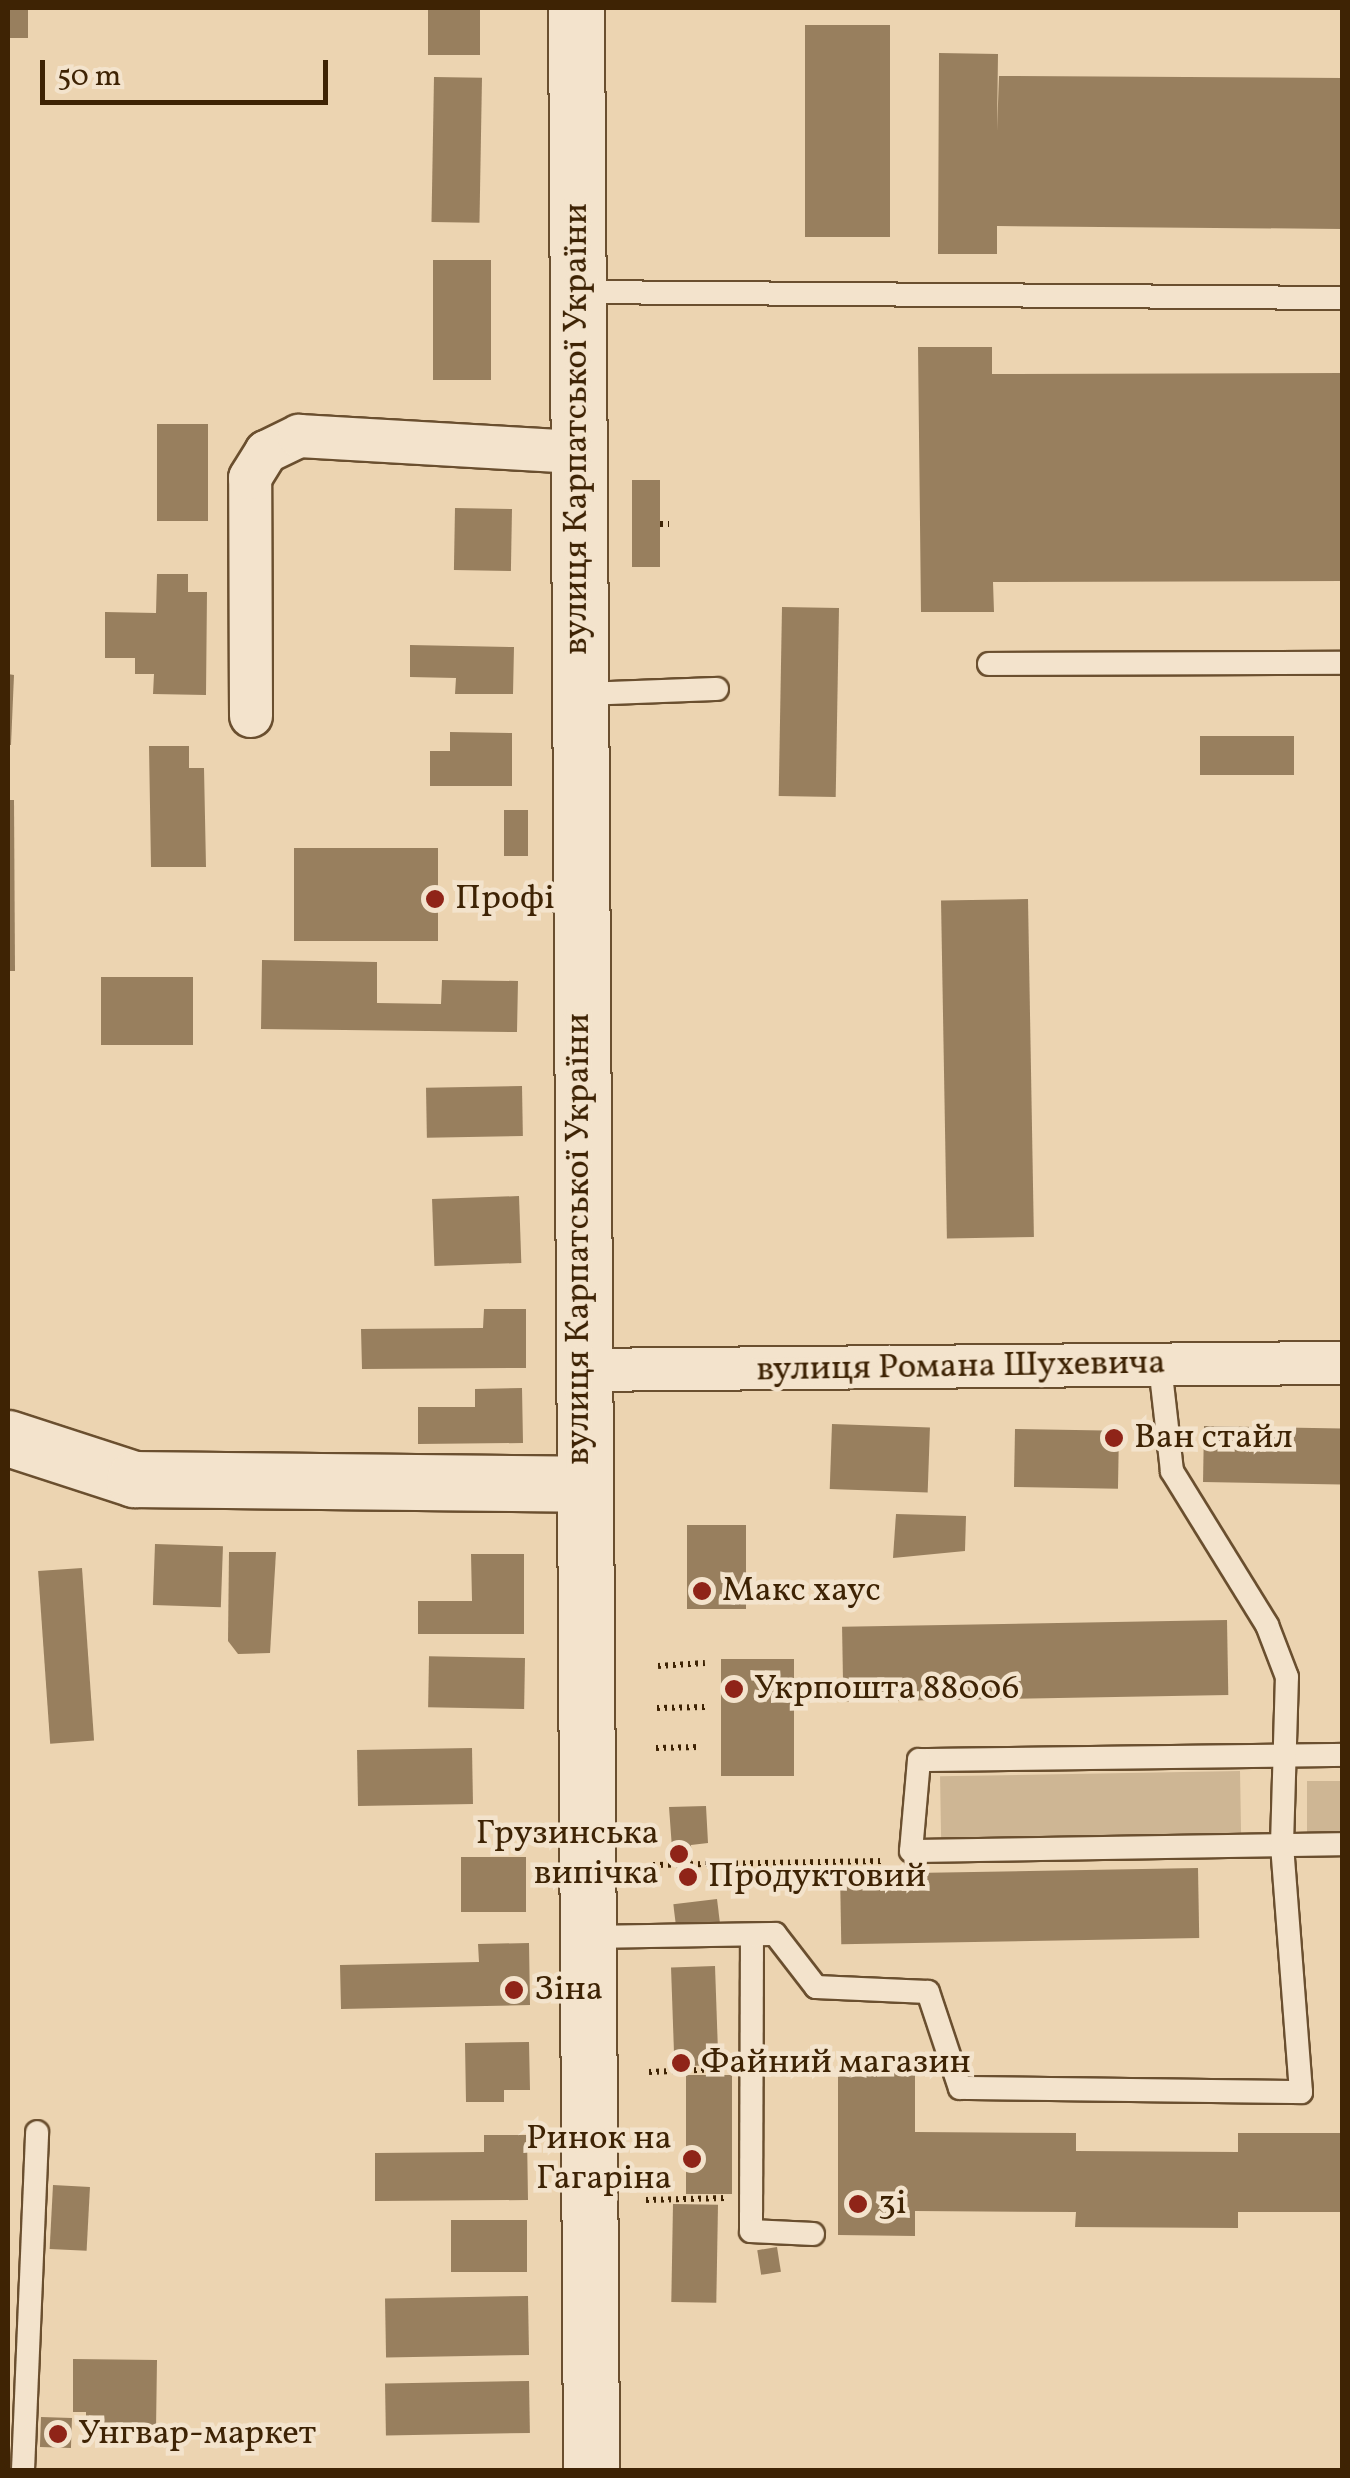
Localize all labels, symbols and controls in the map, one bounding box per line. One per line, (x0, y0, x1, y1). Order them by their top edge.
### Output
scale bar (45, 40, 332, 102)
text: 50 m (57, 56, 121, 98)
street label: вулиця Карпатської України (556, 203, 598, 655)
place label: Профі (455, 878, 555, 920)
marker: Профі (424, 888, 446, 910)
street label: вулиця Карпатської України (558, 1013, 600, 1465)
street label: вулиця Романа Шухевича (756, 1342, 1166, 1392)
place label: Ван стайл (1134, 1417, 1293, 1459)
marker: Ван стайл (1103, 1427, 1125, 1449)
place label: Макс хаус (722, 1570, 881, 1612)
marker: Макс хаус (691, 1580, 713, 1602)
place label: Укрпошта 88006 (754, 1668, 1019, 1710)
marker: Укрпошта 88006 (723, 1678, 745, 1700)
place label: Грузинська випічка (476, 1813, 659, 1895)
marker: Грузинська випічка (668, 1843, 690, 1865)
place label: Продуктовий (708, 1856, 926, 1898)
marker: Продуктовий (677, 1866, 699, 1888)
place label: Зіна (534, 1969, 603, 2011)
marker: Зіна (503, 1979, 525, 2001)
place label: Файний магазин (701, 2042, 971, 2084)
marker: Файний магазин (670, 2052, 692, 2074)
place label: Ринок на Гагаріна (526, 2118, 672, 2200)
marker: Ринок на Гагаріна (681, 2148, 703, 2170)
place label: 3і (878, 2183, 906, 2225)
marker: 3і (847, 2193, 869, 2215)
place label: Унгвар-маркет (78, 2413, 316, 2455)
marker: Унгвар-маркет (47, 2423, 69, 2445)

